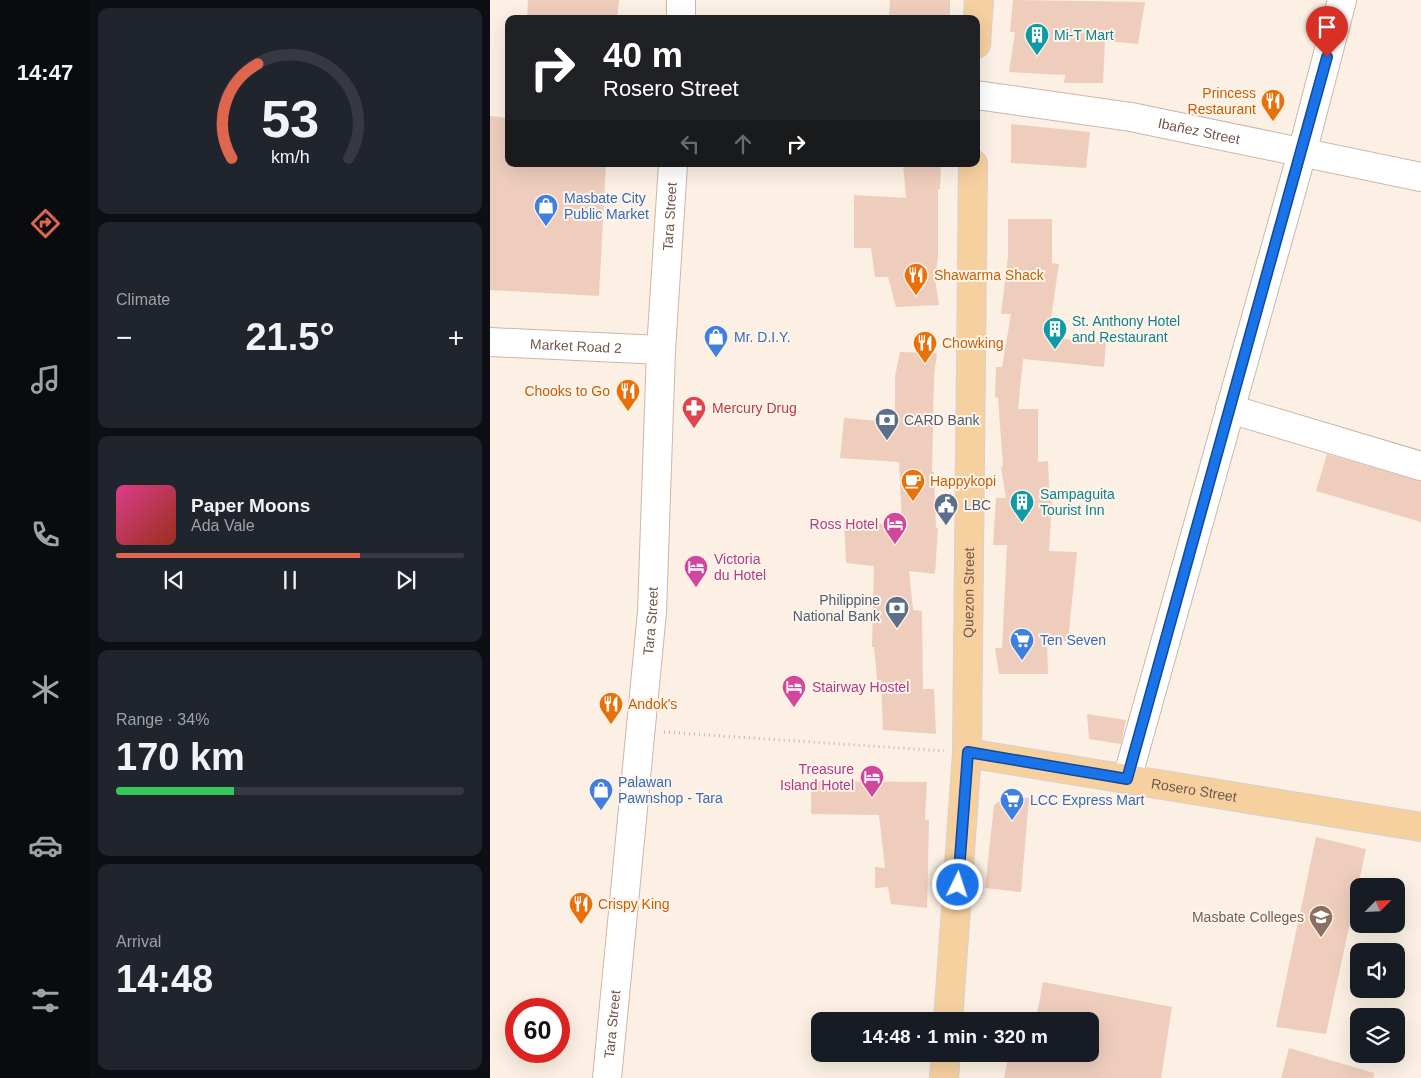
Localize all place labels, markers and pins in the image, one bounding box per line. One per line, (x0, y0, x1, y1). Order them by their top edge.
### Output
pin (1306, 6, 1348, 57)
building icon: Mi-T Mart (1024, 22, 1050, 56)
place label: Mi-T Mart (1054, 27, 1114, 43)
place label: Princess Restaurant (1188, 85, 1256, 117)
restaurant icon: Princess Restaurant (1260, 88, 1286, 122)
place label: Masbate City Public Market (564, 190, 649, 222)
shop icon: Masbate City Public Market (533, 193, 559, 227)
restaurant icon: Shawarma Shack (903, 262, 929, 296)
place label: Shawarma Shack (934, 267, 1045, 283)
place label: St. Anthony Hotel and Restaurant (1072, 313, 1180, 345)
building icon: St. Anthony Hotel and Restaurant (1042, 316, 1068, 350)
shop icon: Mr. D.I.Y. (703, 324, 729, 358)
place label: Mr. D.I.Y. (734, 329, 791, 345)
restaurant icon: Chowking (912, 330, 938, 364)
place label: Chowking (942, 335, 1003, 351)
restaurant icon: Chooks to Go (615, 378, 641, 412)
place label: Chooks to Go (524, 383, 610, 399)
pharmacy icon: Mercury Drug (681, 395, 707, 429)
place label: Mercury Drug (712, 400, 797, 416)
bank icon: CARD Bank (874, 407, 900, 441)
place label: CARD Bank (904, 412, 980, 428)
cafe icon: Happykopi (900, 468, 926, 502)
place label: Happykopi (930, 473, 996, 489)
place label: Sampaguita Tourist Inn (1040, 486, 1115, 518)
building icon: Sampaguita Tourist Inn (1009, 489, 1035, 523)
public building icon: LBC (933, 492, 959, 526)
place label: LBC (964, 497, 991, 513)
hotel icon: Ross Hotel (882, 511, 908, 545)
place label: Ross Hotel (810, 516, 878, 532)
place label: Victoria du Hotel (714, 551, 766, 583)
hotel icon: Victoria du Hotel (683, 554, 709, 588)
place label: Philippine National Bank (793, 592, 881, 624)
bank icon: Philippine National Bank (884, 595, 910, 629)
supermarket icon: Ten Seven (1009, 627, 1035, 661)
place label: Ten Seven (1040, 632, 1106, 648)
hotel icon: Stairway Hostel (781, 674, 807, 708)
place label: Stairway Hostel (812, 679, 909, 695)
restaurant icon: Andok's (598, 691, 624, 725)
place label: Andok's (628, 696, 677, 712)
place label: Treasure Island Hotel (780, 761, 854, 793)
hotel icon: Treasure Island Hotel (859, 764, 885, 798)
place label: Palawan Pawnshop - Tara (618, 774, 723, 806)
shop icon: Palawan Pawnshop - Tara (588, 777, 614, 811)
supermarket icon: LCC Express Mart (999, 787, 1025, 821)
place label: LCC Express Mart (1030, 792, 1144, 808)
restaurant icon: Crispy King (568, 891, 594, 925)
place label: Crispy King (598, 896, 670, 912)
school or university icon: Masbate Colleges (1308, 904, 1334, 938)
place label: Masbate Colleges (1192, 909, 1304, 925)

